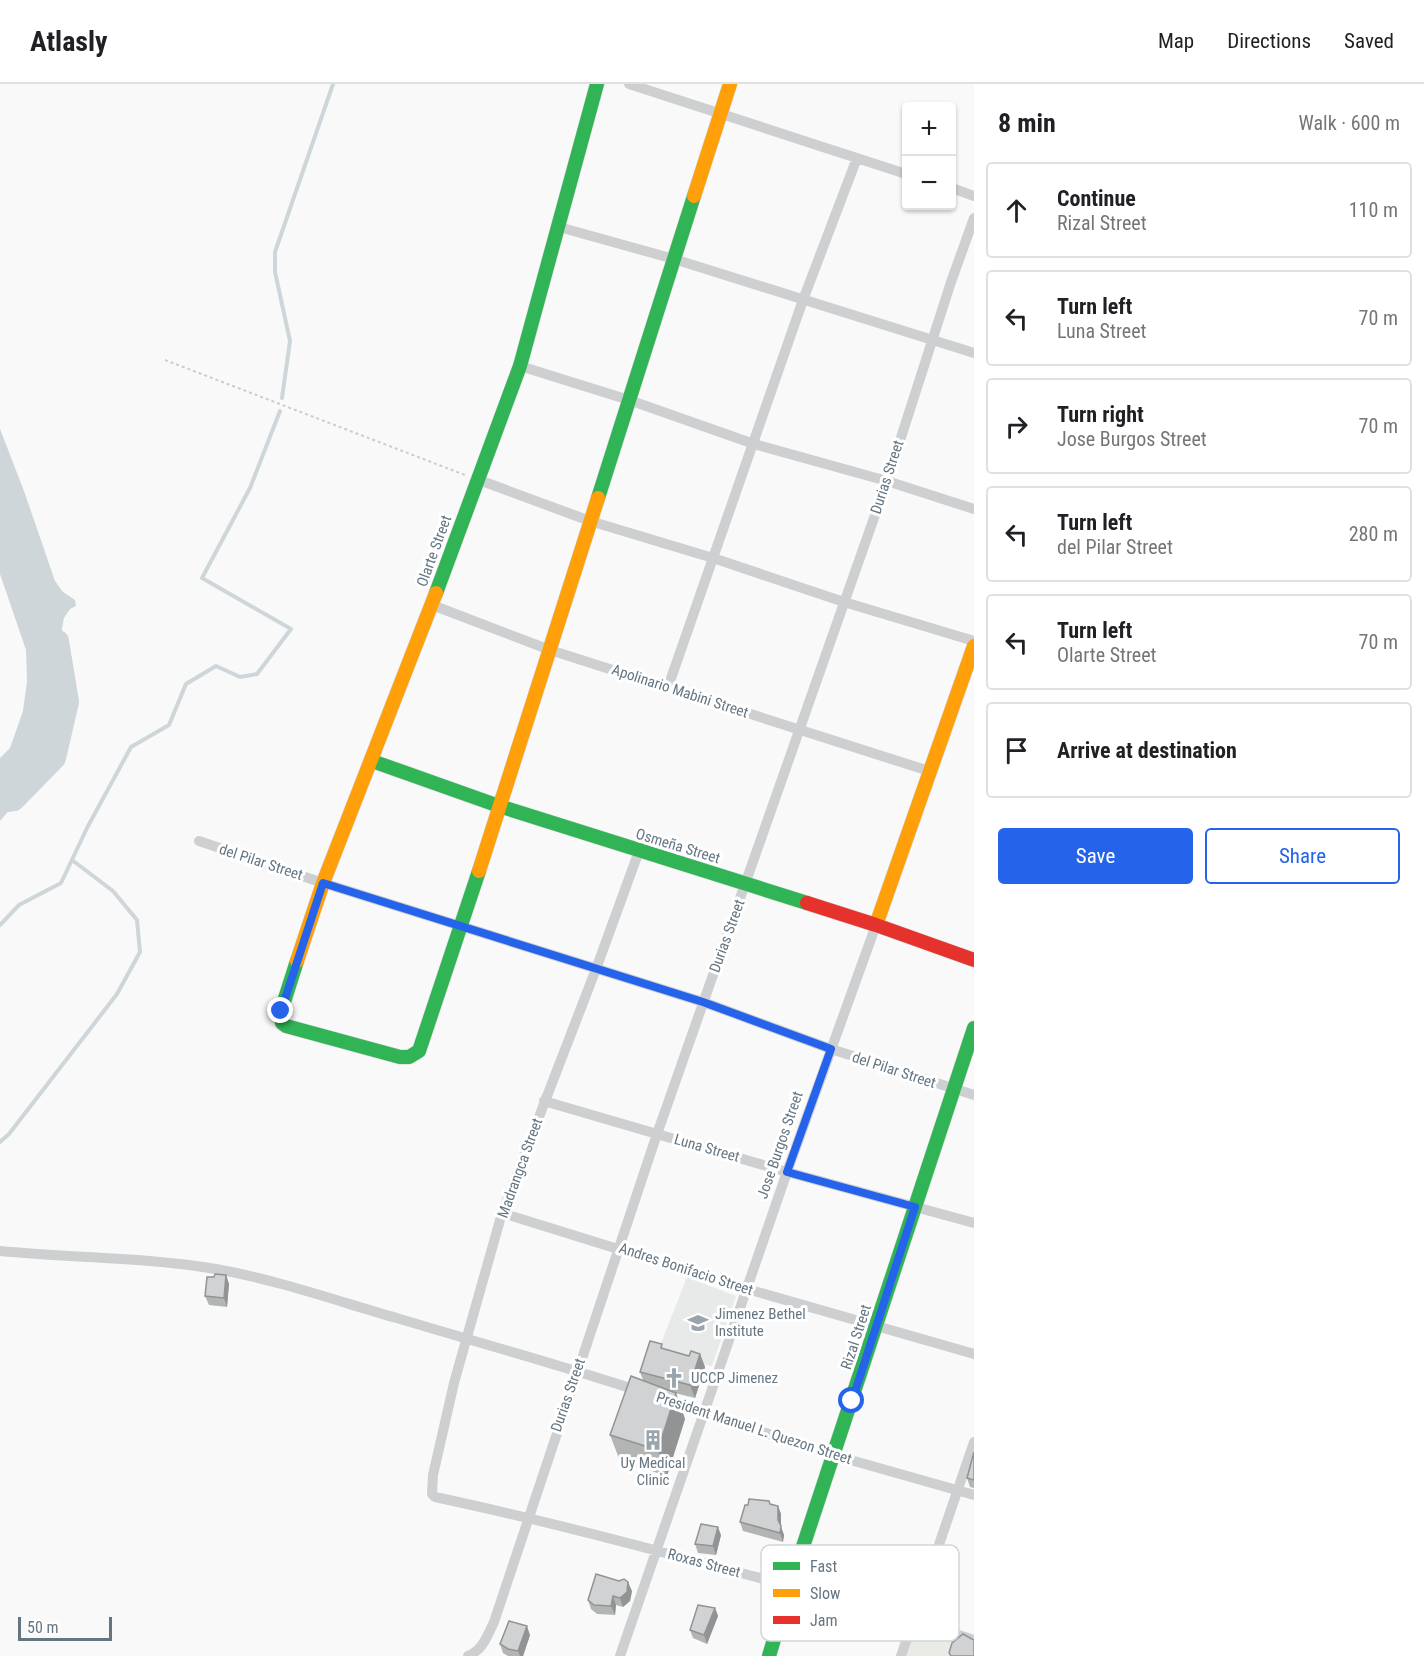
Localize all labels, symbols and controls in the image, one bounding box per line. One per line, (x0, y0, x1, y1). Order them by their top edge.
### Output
text: Atlasly (30, 25, 108, 58)
text: Map (1158, 29, 1194, 53)
text: Directions (1227, 29, 1311, 53)
text: Saved (1344, 29, 1394, 53)
map controls (902, 102, 956, 210)
button: + (902, 102, 956, 156)
text: 8 min (998, 108, 1056, 138)
text: Walk · 600 m (1299, 111, 1400, 135)
button: − (902, 156, 956, 210)
text: Continue (1057, 186, 1136, 211)
icon: ahead (1000, 194, 1033, 227)
text: 110 m (1349, 198, 1398, 222)
text: Rizal Street (1057, 211, 1147, 235)
text: Turn left (1057, 294, 1132, 319)
icon: left (1000, 302, 1033, 335)
text: 70 m (1359, 306, 1398, 330)
text: Luna Street (1057, 319, 1146, 343)
text: Turn right (1057, 402, 1144, 427)
icon: right (1000, 410, 1033, 443)
text: 70 m (1359, 414, 1398, 438)
text: Jose Burgos Street (1057, 427, 1207, 451)
street label: Durias Street (867, 438, 907, 516)
text: Turn left (1057, 510, 1132, 535)
street label: Olarte Street (413, 513, 455, 589)
icon: left (1000, 518, 1033, 551)
text: 280 m (1349, 522, 1398, 546)
text: del Pilar Street (1057, 535, 1173, 559)
text: Turn left (1057, 618, 1132, 643)
icon: left (1000, 626, 1033, 659)
text: 70 m (1359, 630, 1398, 654)
text: Olarte Street (1057, 643, 1157, 667)
street label: Apolinario Mabini Street (609, 660, 751, 722)
icon: arrive (1000, 734, 1033, 767)
text: Arrive at destination (1057, 738, 1237, 763)
street label: Osmeña Street (634, 825, 722, 867)
button: Save (998, 828, 1193, 884)
button: Share (1205, 828, 1400, 884)
street label: del Pilar Street (217, 840, 305, 884)
street label: Durias Street (705, 897, 749, 975)
route end (267, 997, 293, 1023)
street label: del Pilar Street (850, 1048, 938, 1092)
street label: Jose Burgos Street (753, 1089, 807, 1201)
street label: Madrangca Street (494, 1116, 546, 1220)
street label: Luna Street (672, 1130, 742, 1166)
street label: Andres Bonifacio Street (617, 1239, 755, 1299)
street label: Rizal Street (837, 1302, 875, 1372)
place label: Jimenez Bethel Institute (715, 1305, 806, 1340)
school or university icon: Jimenez Bethel Institute (686, 1311, 710, 1335)
street label: Durias Street (547, 1356, 589, 1434)
church icon: UCCP Jimenez (662, 1366, 686, 1390)
place label: UCCP Jimenez (691, 1369, 778, 1387)
route start (838, 1387, 864, 1413)
street label: President Manuel L. Quezon Street (654, 1388, 854, 1468)
building icon: Uy Medical Clinic (641, 1428, 665, 1452)
place label: Uy Medical Clinic (621, 1454, 685, 1489)
street label: Roxas Street (666, 1545, 742, 1581)
legend (761, 1545, 959, 1641)
text: Fast (810, 1557, 837, 1576)
text: Slow (810, 1584, 840, 1603)
text: Jam (810, 1611, 837, 1630)
scale bar (18, 1614, 112, 1642)
text: 50 m (27, 1618, 59, 1637)

